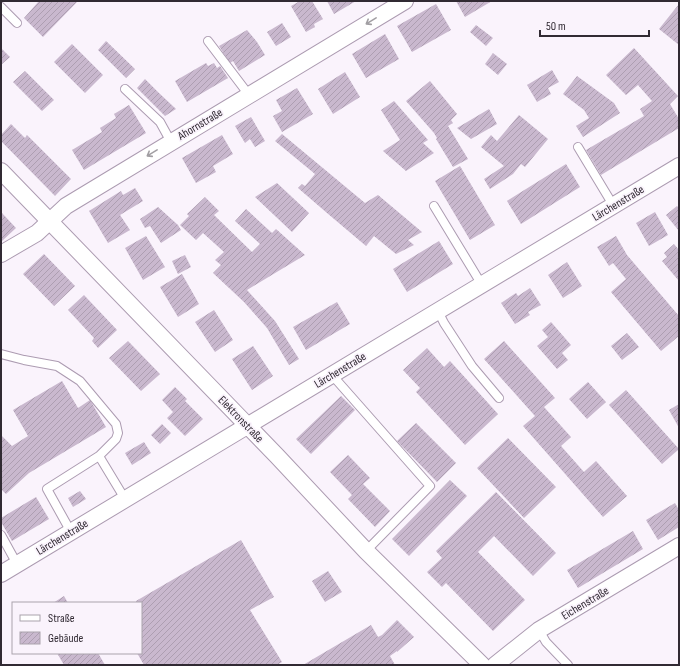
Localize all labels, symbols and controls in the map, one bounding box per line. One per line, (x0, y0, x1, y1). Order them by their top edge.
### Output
scale bar (540, 12, 649, 38)
one-way arrow (366, 17, 377, 25)
text: 50 m (546, 19, 566, 34)
street label: Ahornstraße (174, 105, 226, 144)
one-way arrow (146, 150, 158, 158)
street label: Lärchenstraße (590, 182, 647, 225)
street label: Lärchenstraße (312, 349, 369, 392)
street label: Elektronstraße (215, 393, 267, 446)
street label: Lärchenstraße (34, 516, 91, 559)
street label: Eichenstraße (559, 583, 612, 623)
legend (12, 602, 142, 654)
text: Straße (48, 611, 75, 626)
text: Gebäude (48, 631, 83, 646)

